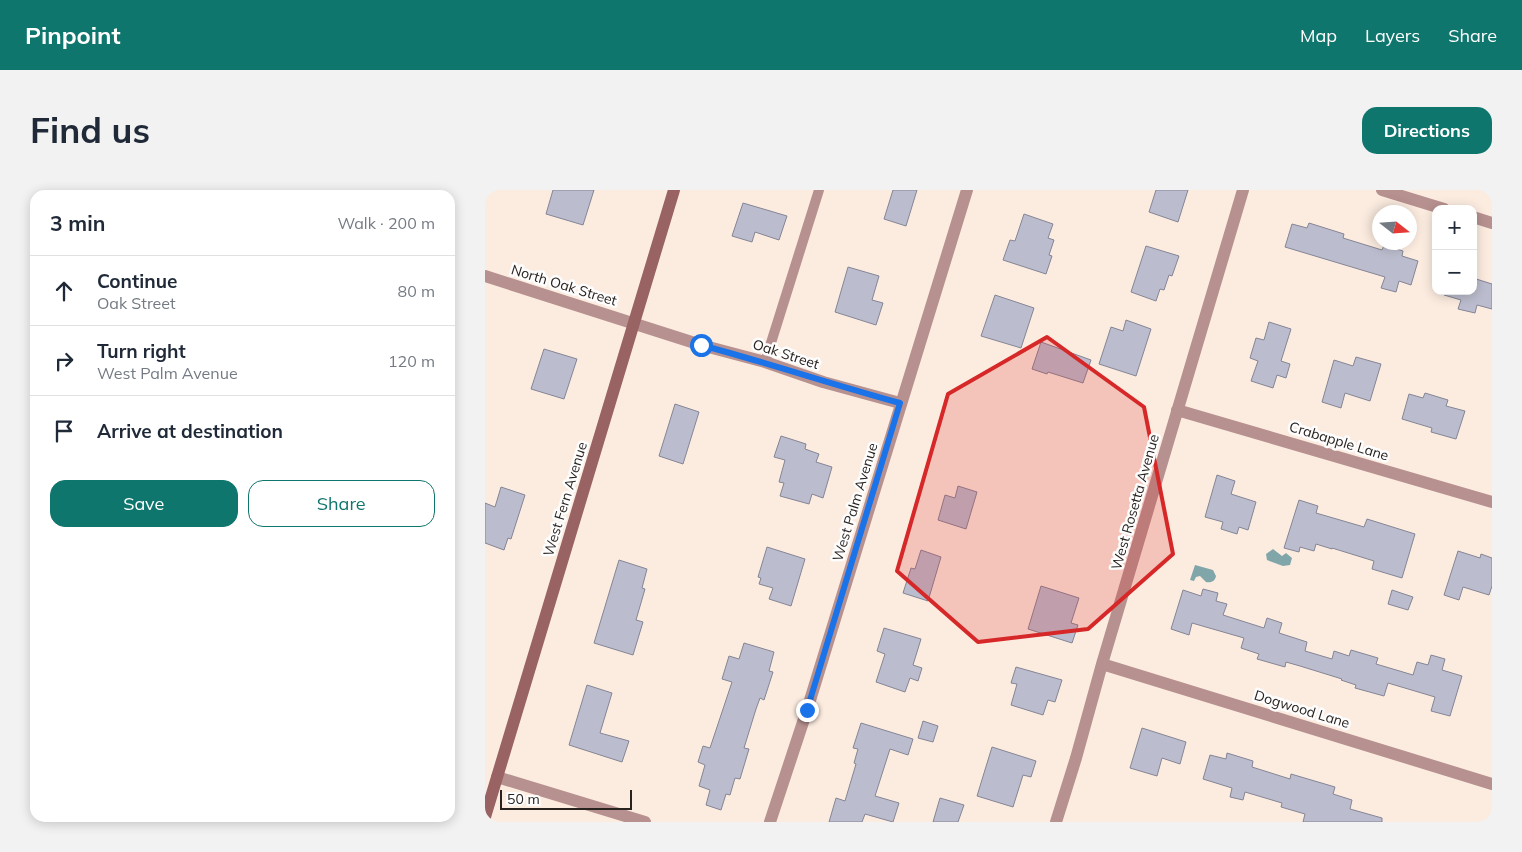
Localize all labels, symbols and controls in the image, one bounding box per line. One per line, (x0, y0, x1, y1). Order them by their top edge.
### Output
text: Pinpoint (25, 20, 121, 50)
text: Map (1300, 24, 1337, 47)
text: Layers (1365, 24, 1420, 47)
text: Share (1448, 24, 1497, 47)
button: Directions (1362, 107, 1492, 154)
text: Find us (30, 108, 150, 152)
north arrow (1372, 205, 1417, 250)
map controls (1432, 205, 1477, 295)
button: + (1432, 205, 1477, 250)
text: 3 min (50, 210, 105, 236)
text: Walk · 200 m (337, 213, 435, 233)
button: − (1432, 250, 1477, 295)
street label: North Oak Street (509, 260, 619, 310)
text: Continue (97, 269, 177, 293)
icon: ahead (50, 277, 78, 305)
text: 80 m (398, 281, 435, 301)
text: Oak Street (97, 293, 176, 313)
route start (690, 334, 713, 357)
street label: Oak Street (751, 335, 822, 373)
text: Turn right (97, 339, 186, 363)
icon: right (50, 347, 78, 375)
text: 120 m (388, 351, 435, 371)
text: West Palm Avenue (97, 363, 238, 383)
icon: arrive (50, 417, 78, 445)
street label: Crabapple Lane (1287, 417, 1391, 465)
text: Arrive at destination (97, 419, 283, 443)
street label: West Rosetta Avenue (1107, 432, 1163, 572)
street label: West Fern Avenue (539, 440, 591, 558)
street label: West Palm Avenue (828, 441, 882, 563)
button: Save (50, 480, 238, 527)
button: Share (248, 480, 435, 527)
street label: Dogwood Lane (1252, 686, 1352, 732)
route end (796, 699, 819, 722)
scale bar (500, 787, 633, 810)
text: 50 m (507, 790, 540, 808)

